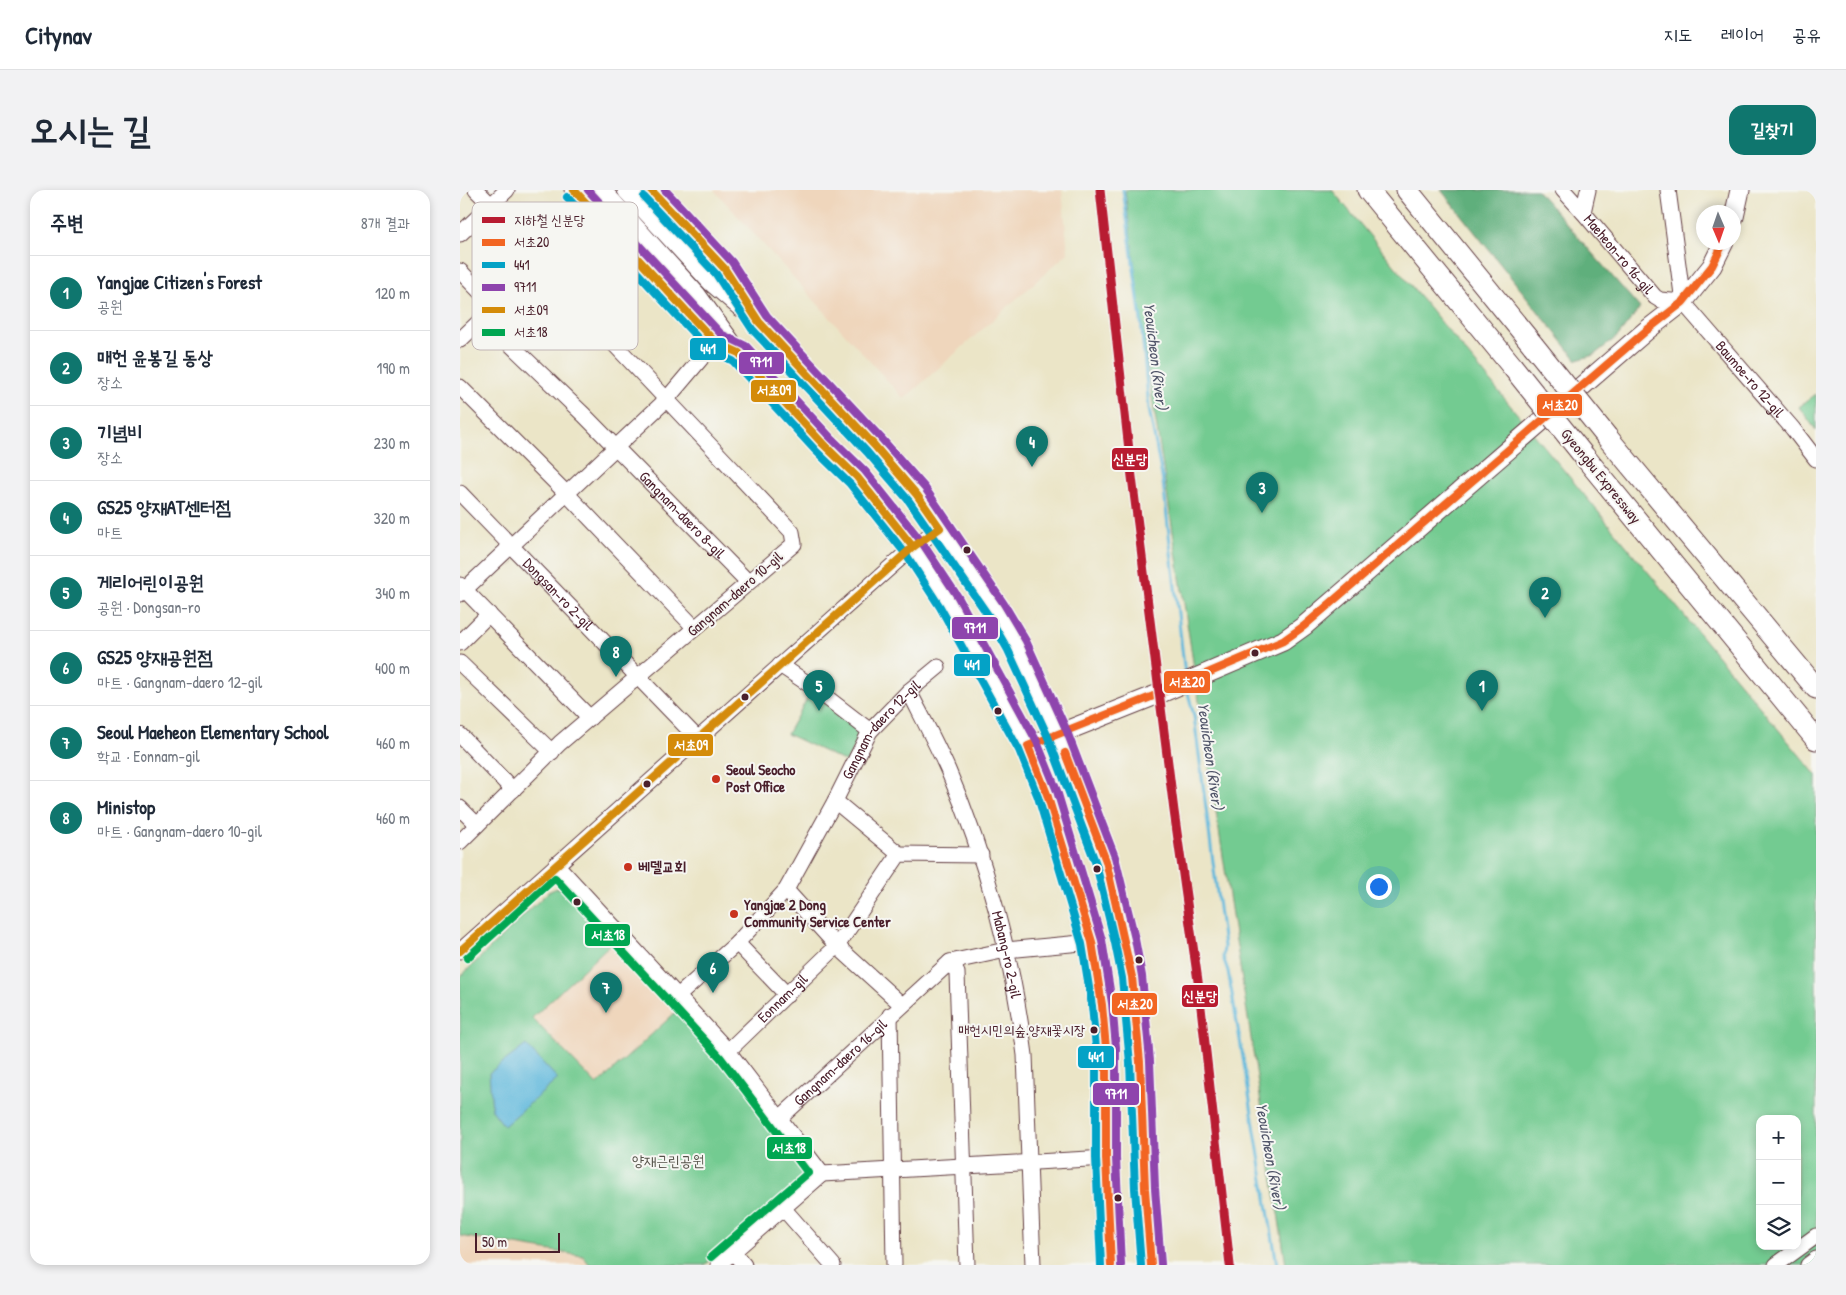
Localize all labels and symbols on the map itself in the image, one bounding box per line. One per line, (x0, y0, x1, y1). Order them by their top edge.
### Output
legend (472, 202, 638, 350)
north arrow (1696, 205, 1741, 250)
street label: Maeheon-ro 16-gil (1579, 209, 1659, 298)
text: 지하철 신분당 (514, 210, 586, 229)
text: 서초20 (514, 232, 549, 251)
text: 441 (514, 255, 530, 274)
text: 9711 (514, 277, 536, 296)
text: 서초09 (514, 300, 548, 319)
water label: Yeouicheon (River) (1139, 301, 1174, 412)
text: 서초18 (514, 322, 548, 341)
street label: Baumoe-ro 12-gil (1711, 336, 1789, 422)
line badge: 441 (689, 337, 727, 361)
text: 441 (700, 339, 716, 358)
line badge: 9711 (738, 351, 785, 375)
text: 9711 (750, 352, 772, 371)
line badge: 서초09 (750, 379, 797, 403)
text: 서초09 (757, 380, 792, 399)
line badge: 서초20 (1536, 393, 1583, 417)
text: 서초20 (1542, 395, 1578, 414)
street label: Gyeongbu Expressway (1556, 424, 1646, 528)
pin: 4 (1016, 426, 1048, 467)
line badge: 신분당 (1111, 447, 1149, 471)
text: 신분당 (1113, 449, 1148, 468)
street label: Gangnam-daero 8-gil (635, 466, 730, 563)
pin: 3 (1246, 472, 1278, 513)
unlabelled marker (962, 545, 972, 555)
street label: Gangnam-daero 10-gil (682, 546, 787, 641)
street label: Dongsan-ro 2-gil (518, 553, 598, 635)
pin: 2 (1529, 577, 1561, 618)
line badge: 9711 (951, 616, 999, 640)
text: 9711 (964, 618, 986, 637)
pin: 8 (600, 636, 632, 677)
unlabelled marker (1250, 648, 1260, 658)
line badge: 441 (953, 653, 991, 677)
text: 441 (964, 655, 980, 674)
pin: 5 (803, 670, 835, 711)
line badge: 서초20 (1163, 670, 1211, 694)
pin: 1 (1466, 670, 1498, 711)
text: 서초20 (1169, 672, 1205, 691)
street label: Gangnam-daero 12-gil (836, 675, 925, 783)
unlabelled marker (740, 692, 750, 702)
water label: Yeouicheon (River) (1193, 701, 1230, 812)
unlabelled marker (993, 706, 1003, 716)
line badge: 서초09 (667, 733, 714, 757)
text: 서초09 (674, 735, 709, 754)
place label: Seoul Seocho Post Office (726, 759, 795, 797)
marker: Seoul Seocho Post Office (710, 773, 722, 785)
unlabelled marker (642, 779, 652, 789)
place label: 베델교회 (638, 856, 686, 877)
marker: 베델교회 (622, 861, 634, 873)
unlabelled marker (1092, 864, 1102, 874)
your location (1366, 874, 1392, 900)
place label: Yangjae 2 Dong Community Service Center (744, 894, 891, 933)
unlabelled marker (572, 897, 582, 907)
marker: Yangjae 2 Dong Community Service Center (728, 908, 740, 920)
street label: Mabang-ro 2-gil (987, 908, 1027, 1000)
line badge: 서초18 (584, 923, 631, 947)
text: 서초18 (591, 925, 625, 944)
pin: 6 (697, 952, 729, 993)
unlabelled marker (1134, 955, 1144, 965)
street label: Eonnam-gil (753, 969, 812, 1027)
pin: 7 (590, 972, 622, 1013)
line badge: 신분당 (1181, 984, 1219, 1008)
text: 신분당 (1183, 986, 1218, 1005)
line badge: 서초20 (1111, 992, 1158, 1016)
text: 서초20 (1117, 994, 1153, 1013)
street label: Gangnam-daero 16-gil (789, 1014, 891, 1111)
place label: 매헌시민의숲.양재꽃시장 (958, 1020, 1086, 1039)
marker: 매헌시민의숲.양재꽃시장 (1089, 1025, 1099, 1035)
line badge: 441 (1077, 1045, 1115, 1069)
text: 441 (1088, 1047, 1104, 1066)
line badge: 9711 (1092, 1082, 1140, 1106)
text: 9711 (1105, 1084, 1127, 1103)
water label: Yeouicheon (River) (1251, 1101, 1291, 1212)
line badge: 서초18 (766, 1136, 813, 1160)
text: 서초18 (772, 1138, 806, 1157)
park label: 양재근린공원 (632, 1150, 704, 1171)
unlabelled marker (1113, 1193, 1123, 1203)
scale bar (475, 1230, 560, 1253)

